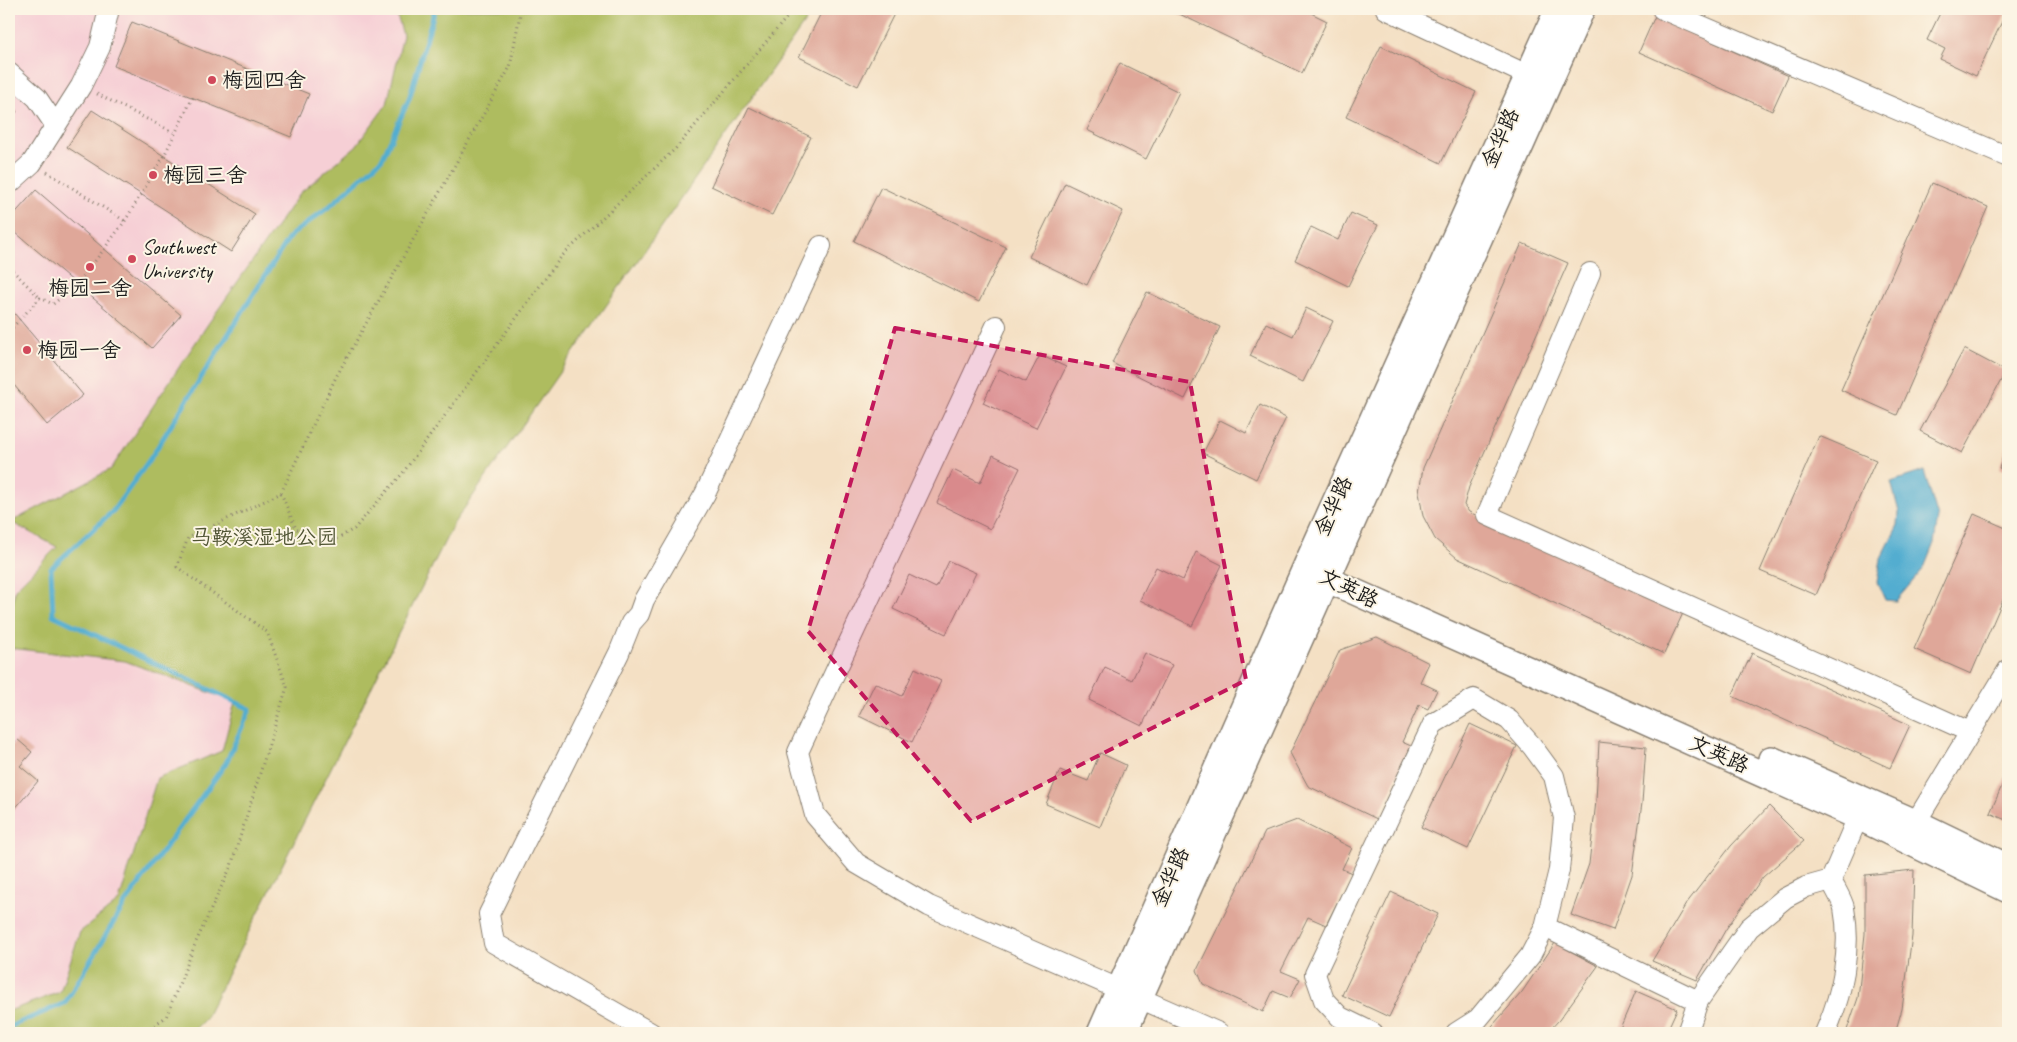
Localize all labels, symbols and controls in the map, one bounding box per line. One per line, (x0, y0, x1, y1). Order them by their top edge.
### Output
place label: 梅园四舍 (222, 67, 306, 93)
marker: 梅园四舍 (206, 74, 218, 86)
street label: 金华路 (1475, 104, 1525, 172)
place label: 梅园三舍 (163, 162, 247, 188)
marker: 梅园三舍 (147, 169, 159, 181)
place label: Southwest University (142, 234, 218, 284)
marker: Southwest University (126, 253, 138, 265)
marker: 梅园二舍 (84, 261, 96, 273)
place label: 梅园二舍 (48, 275, 132, 301)
place label: 梅园一舍 (37, 337, 121, 363)
marker: 梅园一舍 (21, 344, 33, 356)
street label: 金华路 (1308, 472, 1358, 540)
park label: 马鞍溪湿地公园 (191, 524, 338, 550)
street label: 文英路 (1315, 563, 1383, 613)
street label: 文英路 (1685, 729, 1753, 779)
street label: 金华路 (1145, 843, 1195, 911)

